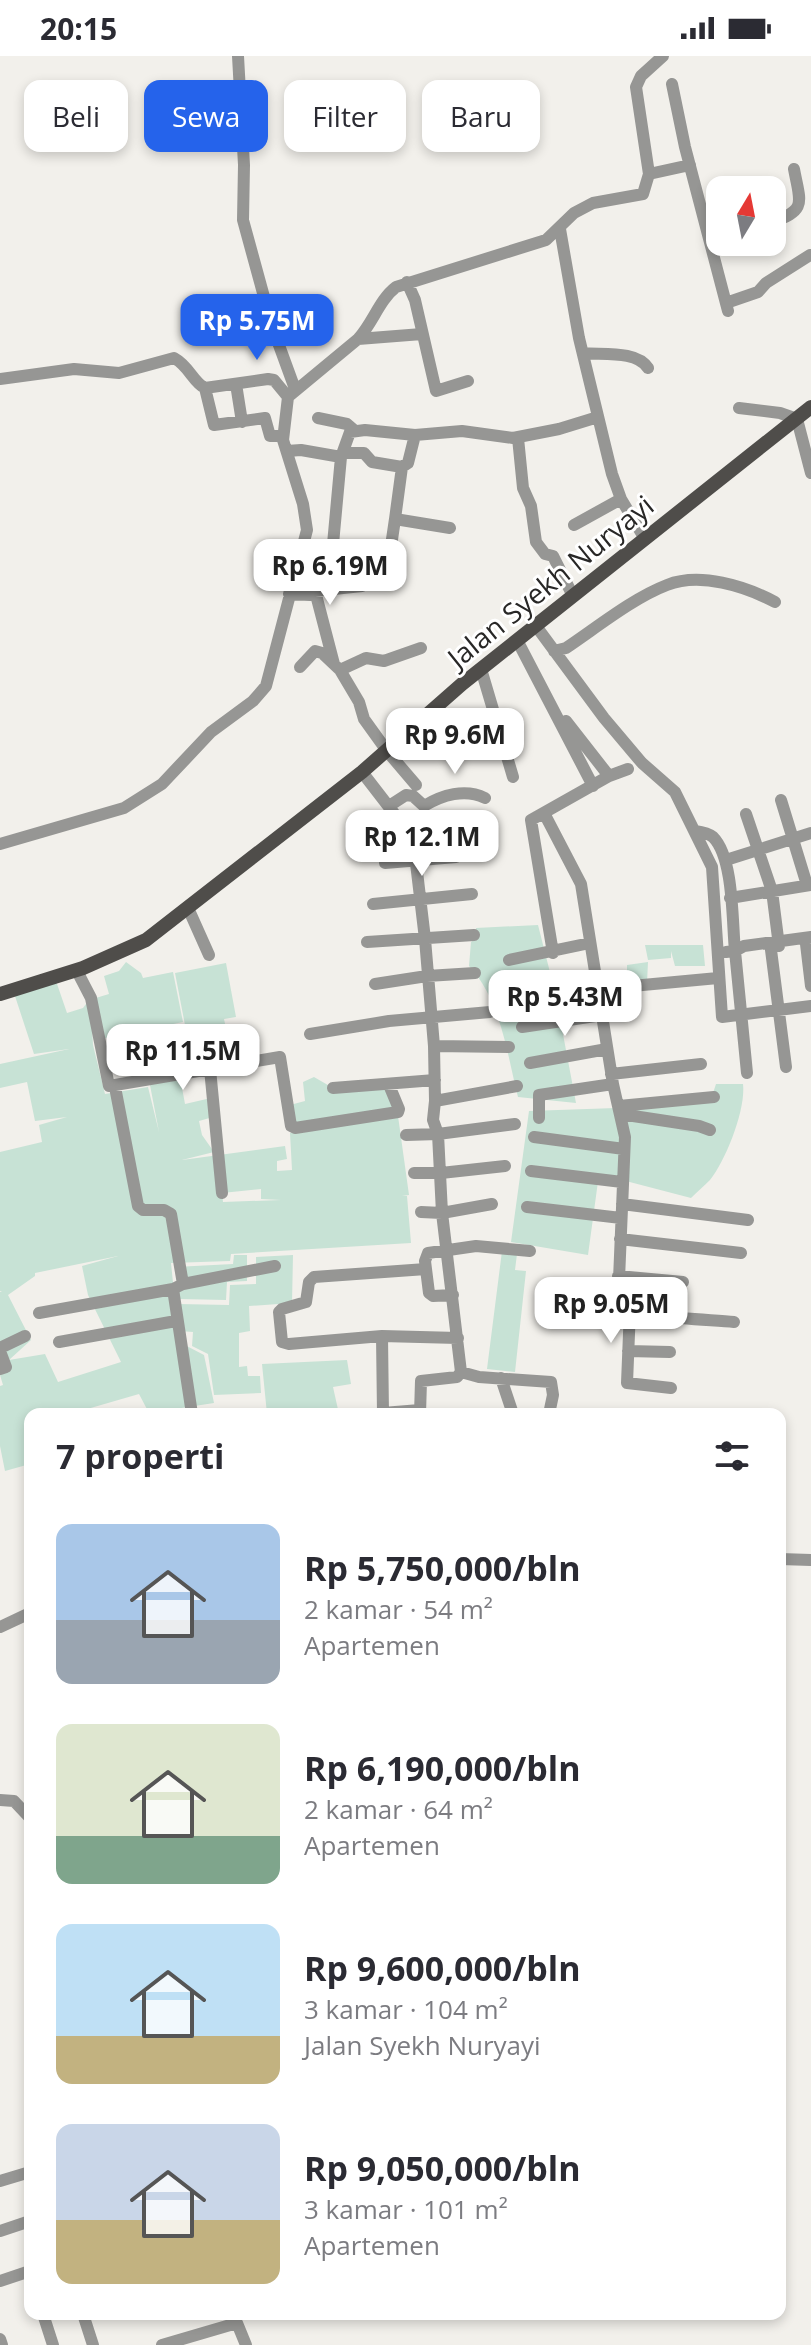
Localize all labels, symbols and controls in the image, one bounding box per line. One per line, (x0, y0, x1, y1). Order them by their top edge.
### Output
text: 20:15 (40, 8, 117, 49)
chip: Beli (24, 80, 128, 152)
chip: Sewa (144, 80, 268, 152)
chip: Filter (284, 80, 406, 152)
chip: Baru (422, 80, 540, 152)
north arrow (706, 176, 786, 256)
map controls (706, 176, 786, 256)
pin: Rp 5.75M (174, 294, 340, 362)
text: Rp 5.75M (199, 302, 315, 338)
street label: Jalan Syekh Nuryayi (437, 486, 661, 678)
pin: Rp 6.19M (247, 539, 413, 607)
text: Rp 6.19M (272, 547, 388, 583)
pin: Rp 9.6M (381, 708, 529, 776)
text: Rp 9.6M (404, 716, 506, 752)
pin: Rp 12.1M (339, 810, 505, 878)
text: Rp 12.1M (364, 818, 480, 854)
pin: Rp 5.43M (482, 970, 648, 1038)
text: Rp 5.43M (507, 978, 623, 1014)
pin: Rp 11.5M (100, 1024, 266, 1092)
text: Rp 11.5M (125, 1032, 241, 1068)
pin: Rp 9.05M (528, 1277, 694, 1345)
text: Rp 9.05M (553, 1285, 669, 1321)
text: 7 properti (56, 1433, 224, 1479)
icon: filters (710, 1434, 754, 1478)
text: Rp 5,750,000/bln (304, 1545, 581, 1591)
icon: home (120, 1556, 216, 1652)
text: 2 kamar · 54 m² (304, 1591, 493, 1627)
text: Apartemen (304, 1627, 440, 1663)
text: Rp 6,190,000/bln (304, 1745, 581, 1791)
icon: home (120, 1756, 216, 1852)
text: 2 kamar · 64 m² (304, 1791, 493, 1827)
text: Apartemen (304, 1827, 440, 1863)
text: Rp 9,600,000/bln (304, 1945, 581, 1991)
icon: home (120, 1956, 216, 2052)
text: 3 kamar · 104 m² (304, 1991, 508, 2027)
text: Jalan Syekh Nuryayi (304, 2027, 541, 2063)
text: Rp 9,050,000/bln (304, 2145, 581, 2191)
icon: home (120, 2156, 216, 2252)
text: 3 kamar · 101 m² (304, 2191, 508, 2227)
text: Apartemen (304, 2227, 440, 2263)

